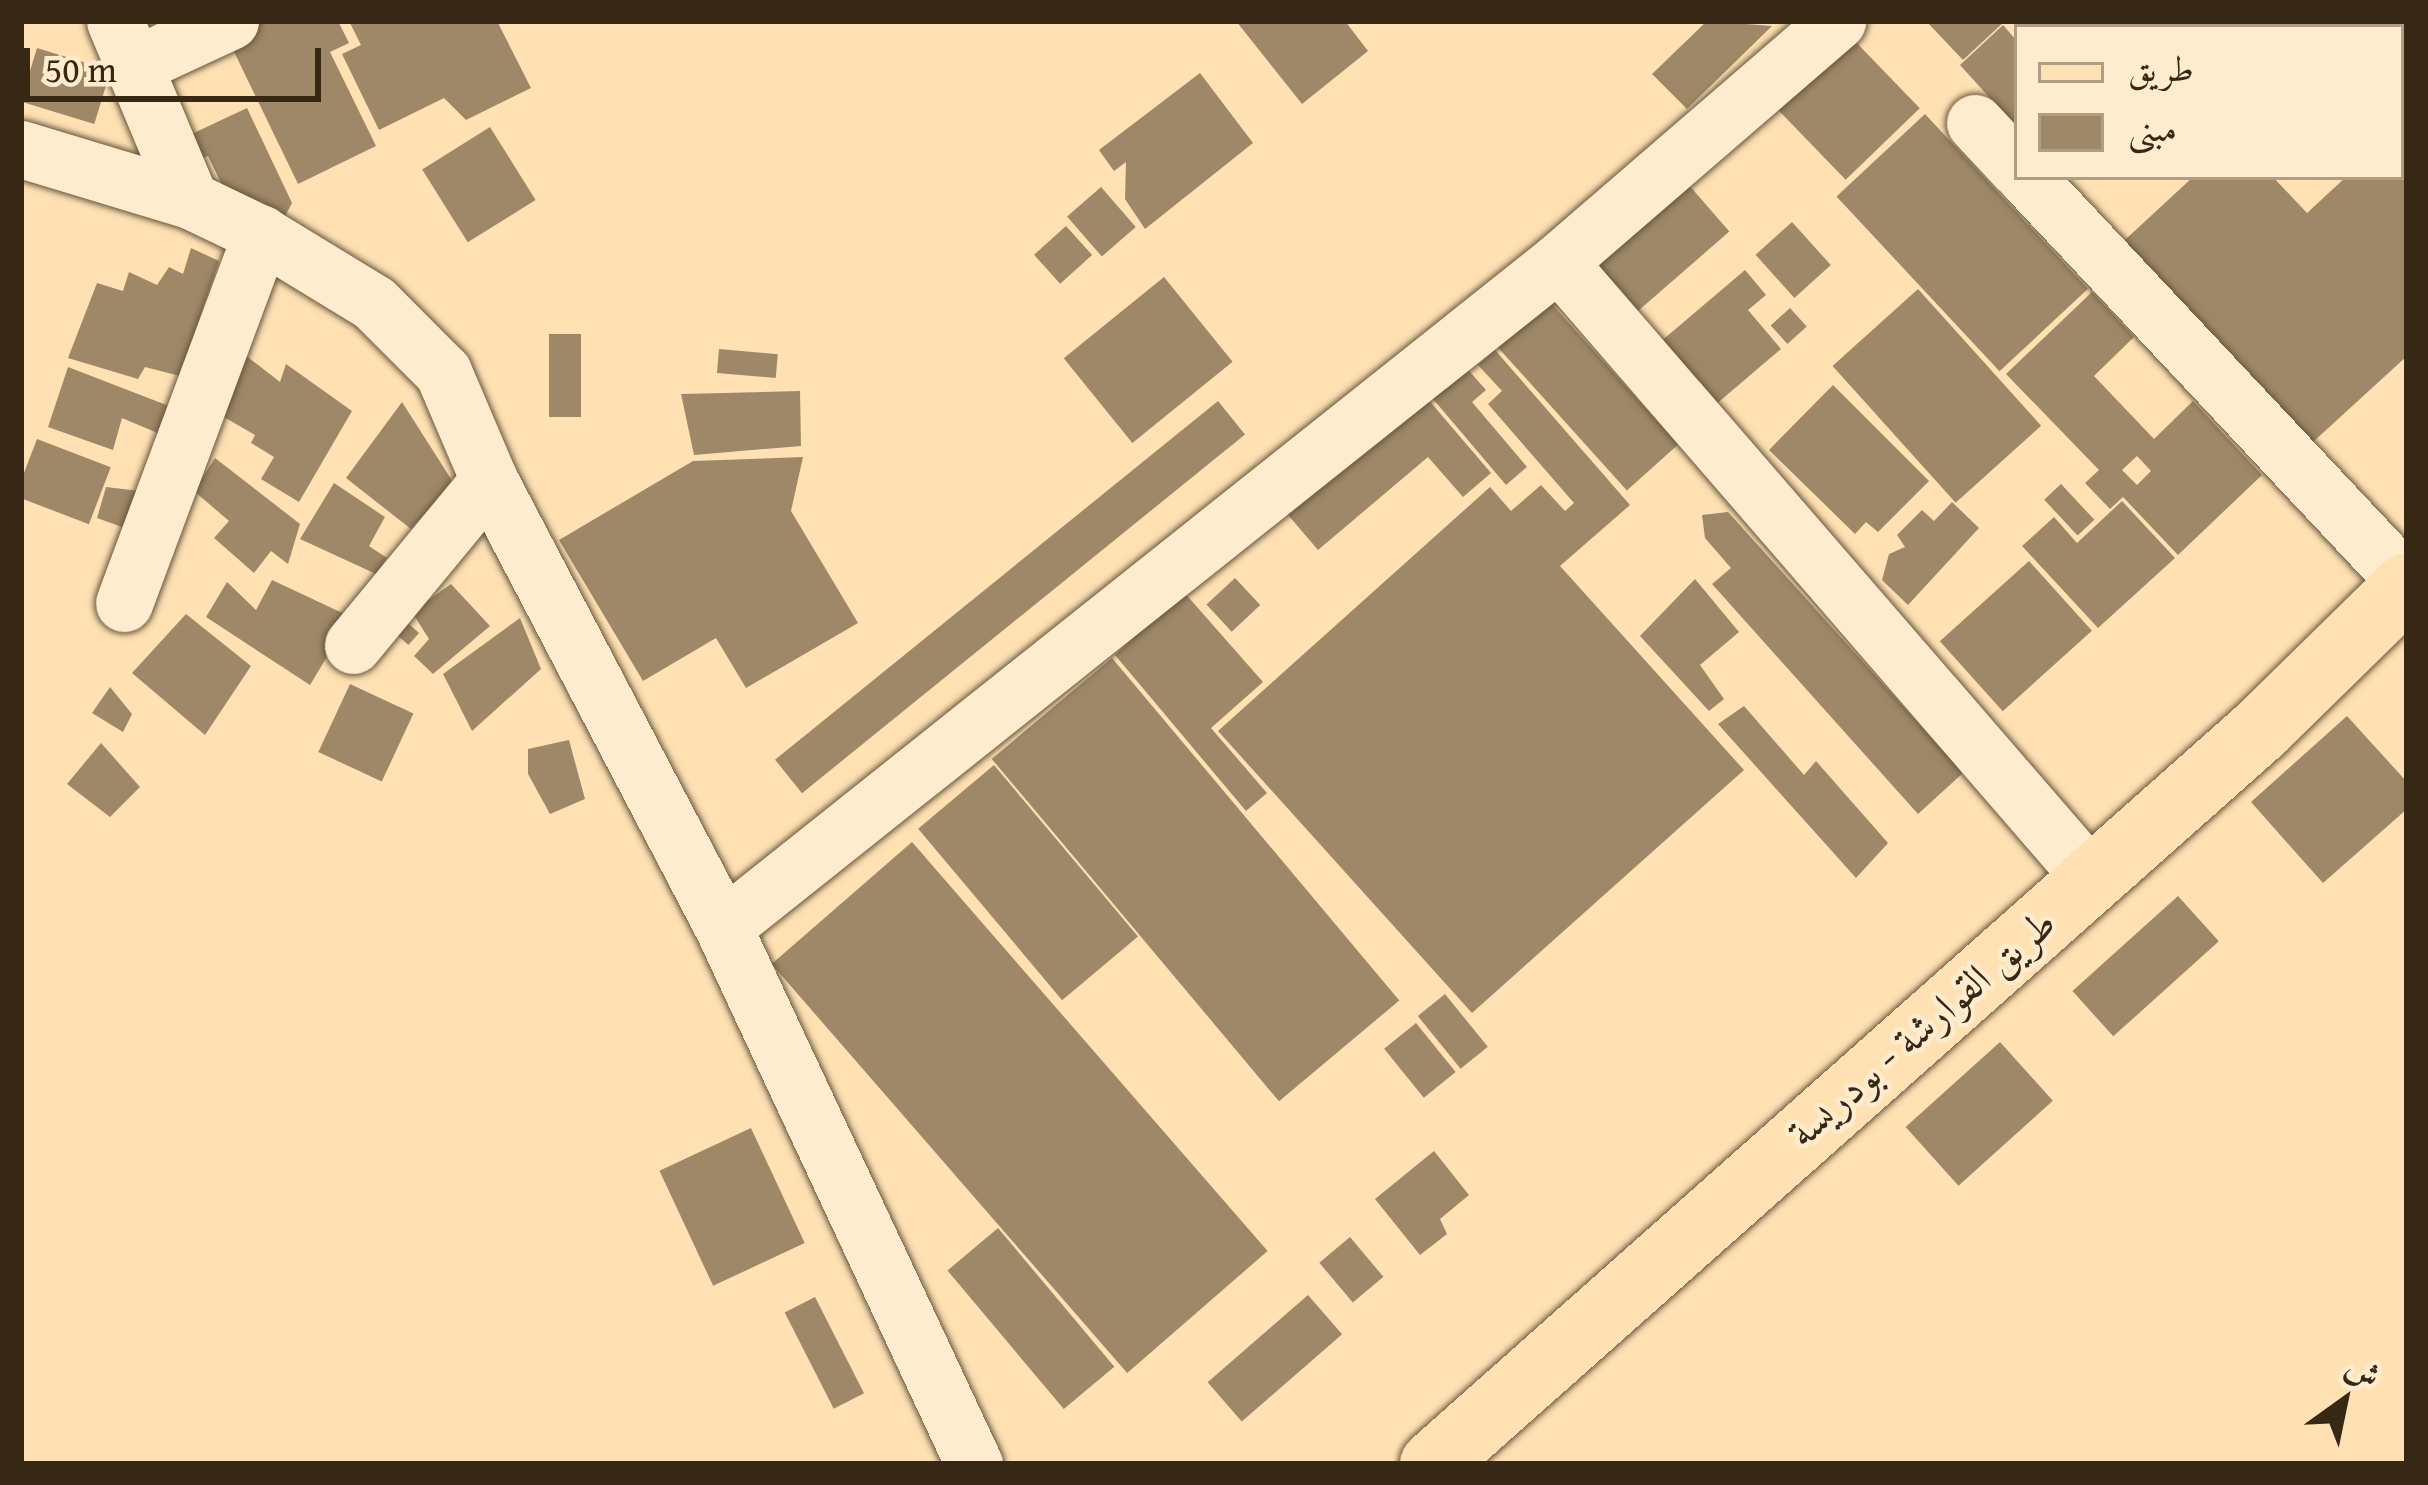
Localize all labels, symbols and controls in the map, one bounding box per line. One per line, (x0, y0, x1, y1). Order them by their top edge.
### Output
scale bar (30, 24, 327, 98)
legend (2014, 24, 2404, 180)
text: طريق (2128, 41, 2194, 94)
text: 50 m (45, 42, 117, 95)
text: مبنى (2128, 101, 2177, 154)
street label: طريق القوارشة - بودريسة (1777, 897, 2065, 1157)
north arrow (2284, 1341, 2404, 1461)
text: ش (2337, 1342, 2390, 1400)

